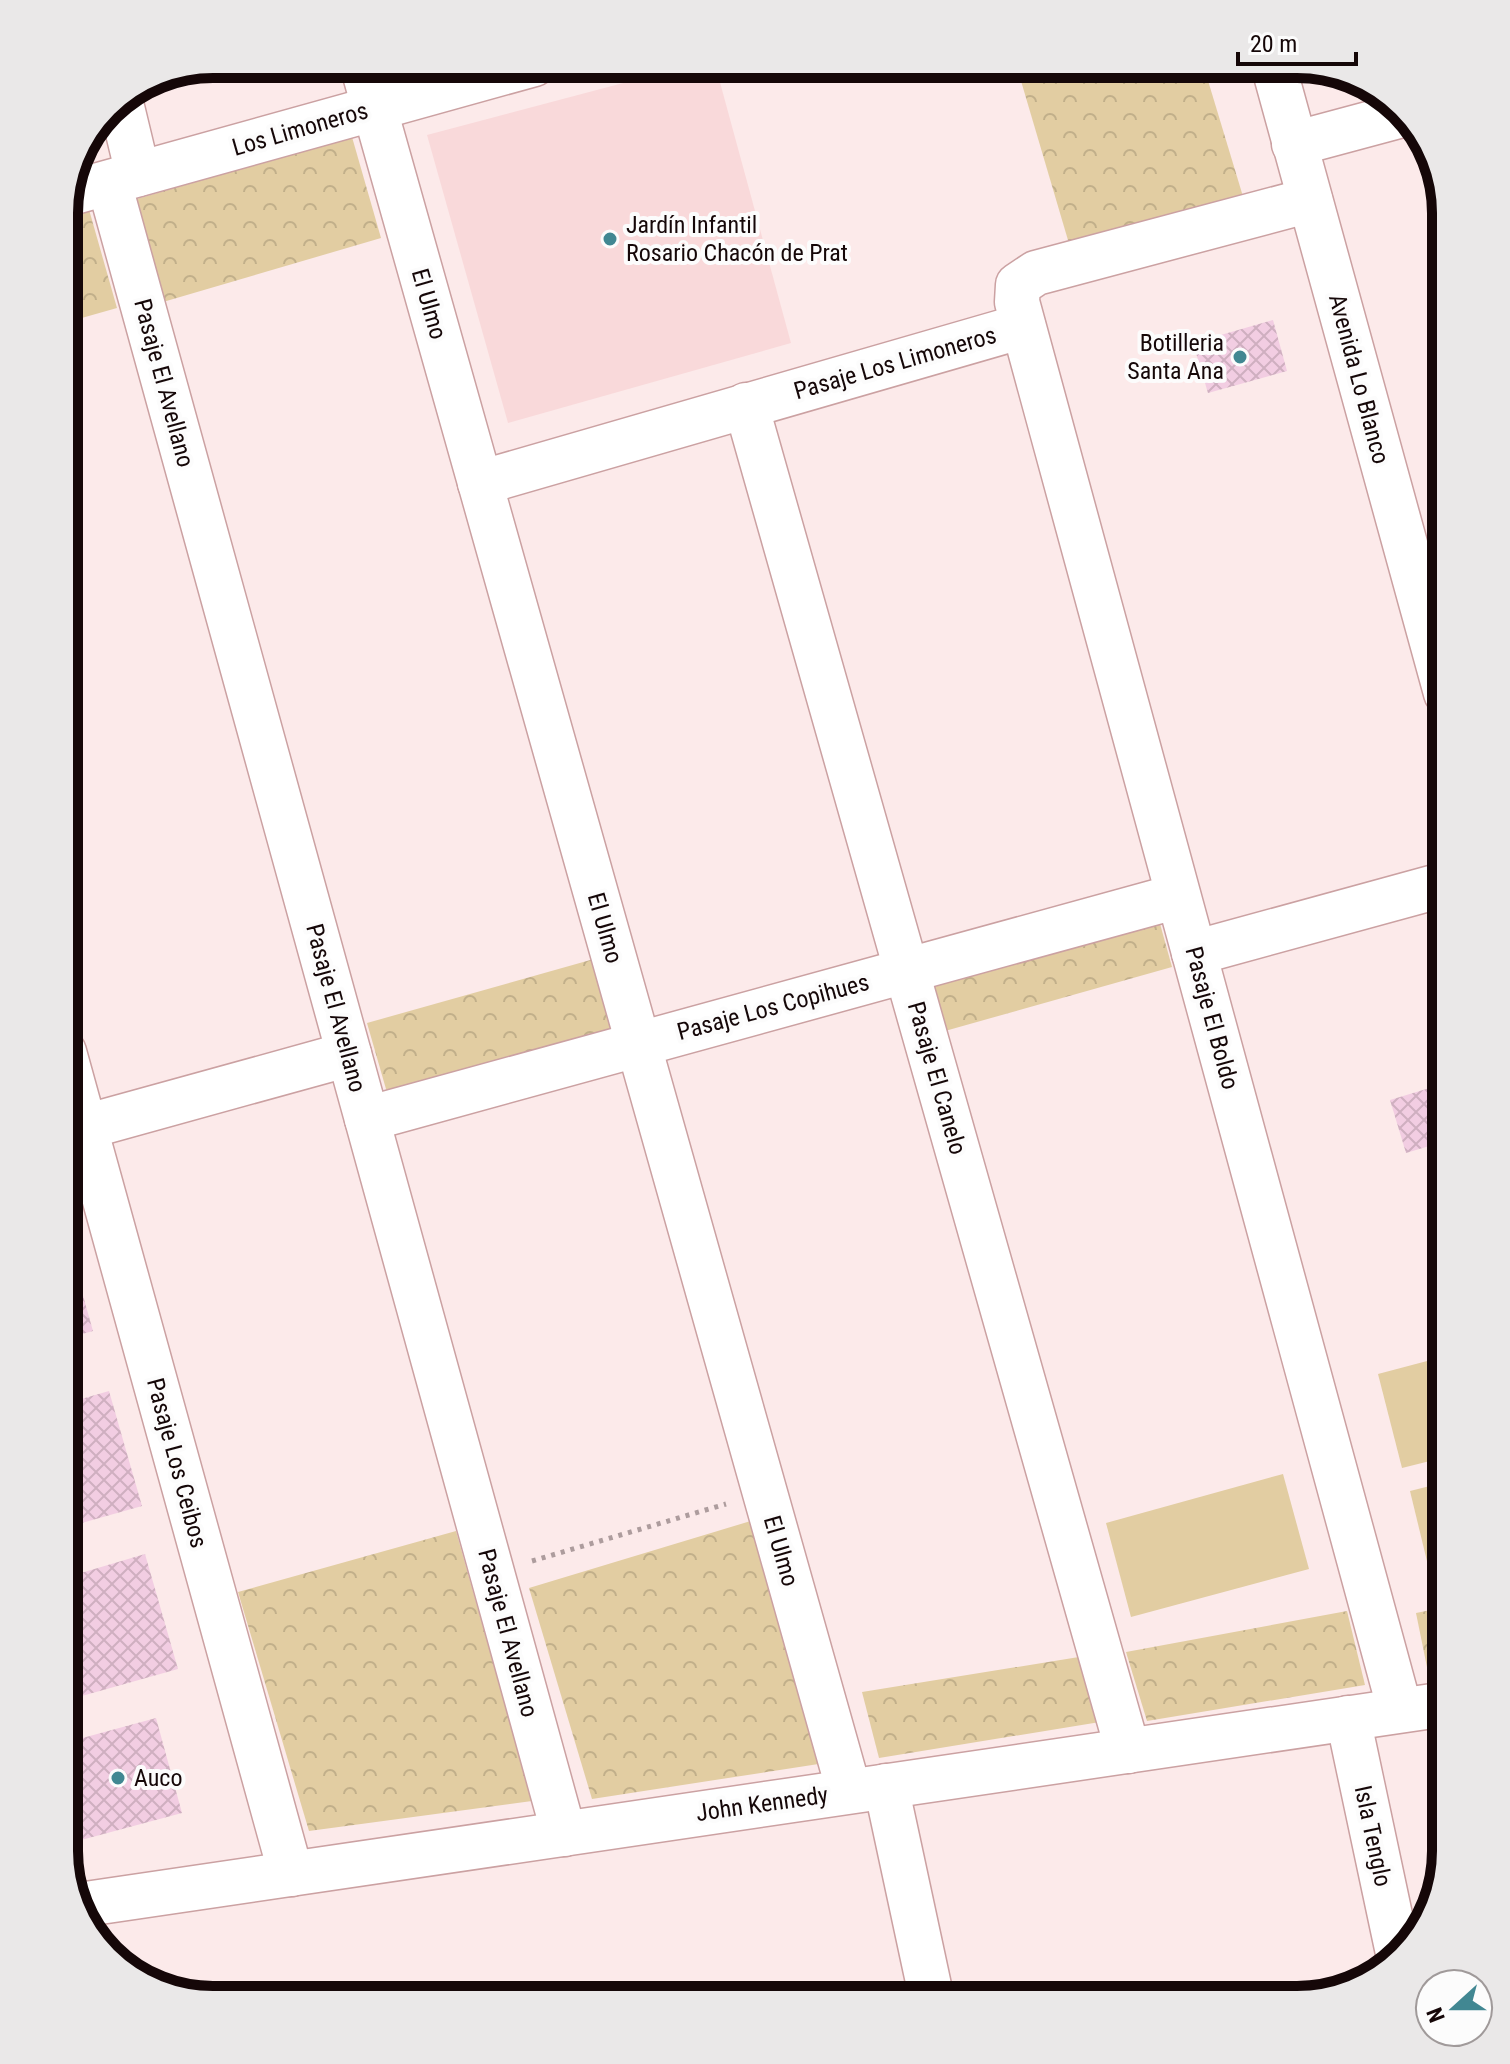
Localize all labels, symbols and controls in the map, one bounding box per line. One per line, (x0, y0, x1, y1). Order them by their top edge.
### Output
scale bar (1238, 16, 1356, 66)
text: 20 m (1250, 30, 1297, 58)
street label: Los Limoneros (229, 96, 371, 162)
place label: Jardín Infantil Rosario Chacón de Prat (626, 211, 848, 267)
marker: Jardín Infantil Rosario Chacón de Prat (601, 230, 619, 248)
street label: El Ulmo (406, 266, 452, 342)
street label: Avenida Lo Blanco (1323, 291, 1395, 467)
street label: Pasaje El Avellano (128, 296, 200, 470)
street label: Pasaje Los Limoneros (791, 321, 999, 405)
place label: Botilleria Santa Ana (1127, 329, 1224, 385)
marker: Botilleria Santa Ana (1231, 348, 1249, 366)
street label: El Ulmo (582, 890, 628, 966)
street label: Pasaje El Avellano (300, 921, 372, 1095)
street label: Pasaje El Boldo (1179, 943, 1245, 1093)
street label: Pasaje Los Copihues (674, 968, 872, 1046)
street label: Pasaje El Canelo (902, 998, 972, 1158)
street label: Pasaje Los Ceibos (141, 1375, 213, 1551)
street label: El Ulmo (758, 1513, 804, 1589)
street label: Pasaje El Avellano (472, 1546, 544, 1720)
place label: Auco (134, 1764, 182, 1792)
marker: Auco (109, 1769, 127, 1787)
street label: John Kennedy (694, 1781, 830, 1827)
street label: Isla Tenglo (1349, 1783, 1397, 1889)
north arrow (1414, 1968, 1494, 2048)
text: N (1422, 2004, 1450, 2026)

